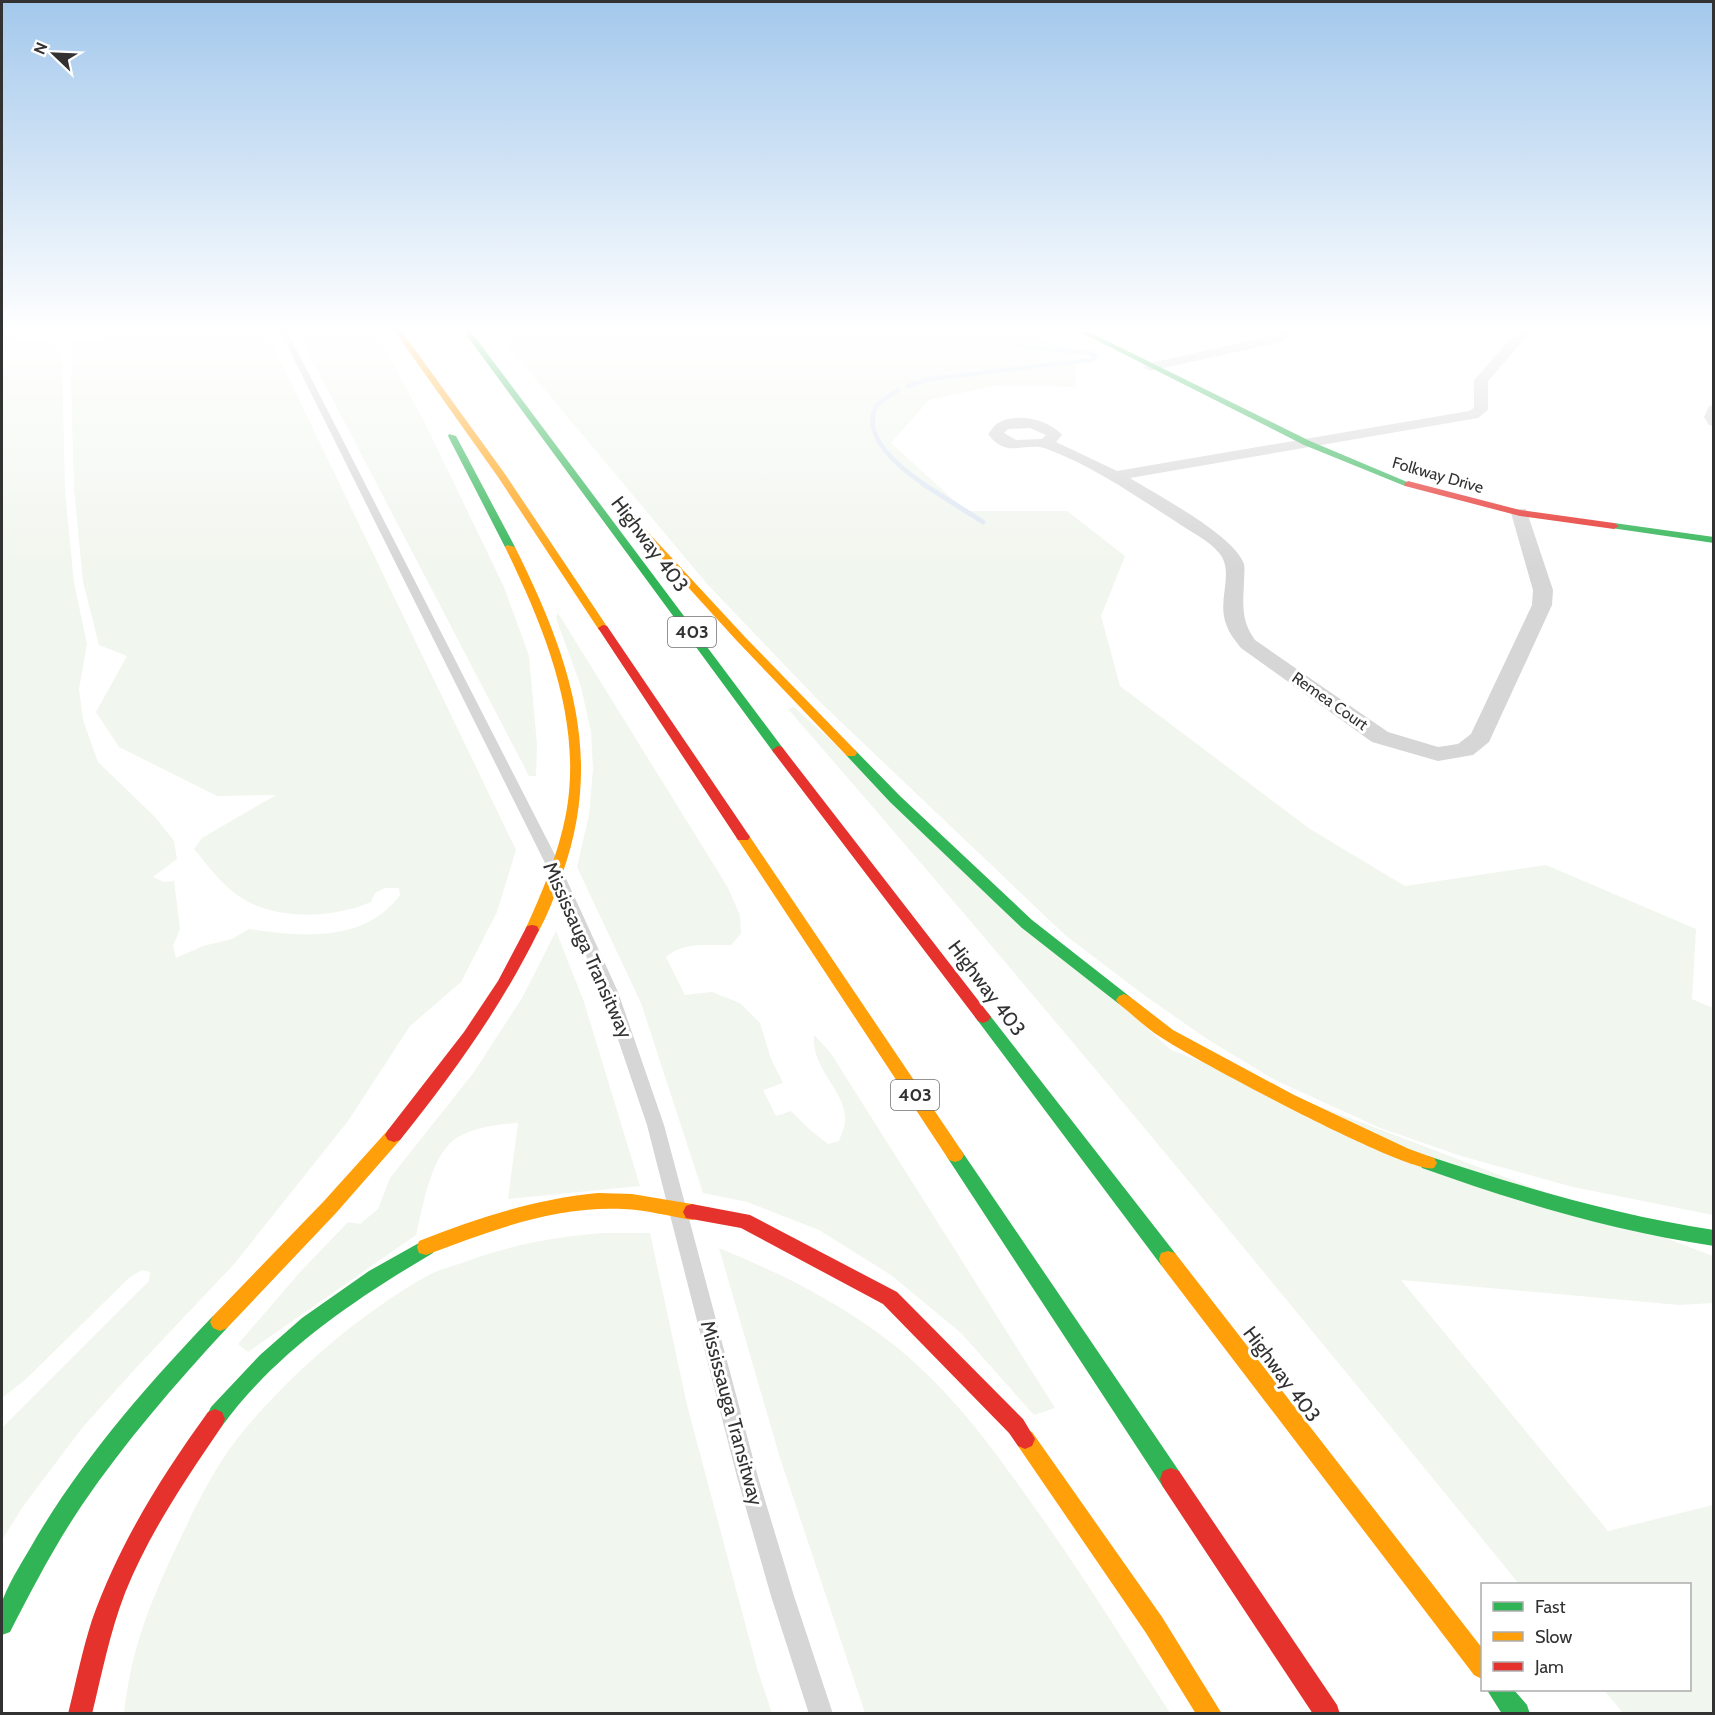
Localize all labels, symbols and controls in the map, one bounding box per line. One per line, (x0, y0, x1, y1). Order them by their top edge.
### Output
north arrow (24, 24, 84, 84)
text: N (30, 39, 52, 57)
street label: Folkway Drive (1390, 453, 1486, 497)
street label: Highway 403 (606, 491, 694, 597)
road number: 403 (668, 617, 716, 647)
street label: Remea Court (1288, 668, 1372, 734)
street label: Mississauga Transitway (538, 858, 638, 1042)
street label: Highway 403 (943, 935, 1031, 1041)
road number: 403 (891, 1080, 939, 1110)
street label: Mississauga Transitway (696, 1318, 768, 1508)
street label: Highway 403 (1238, 1321, 1326, 1427)
legend (1481, 1583, 1691, 1691)
text: Fast (1535, 1596, 1566, 1618)
text: Slow (1535, 1626, 1572, 1648)
text: Jam (1534, 1656, 1564, 1678)

